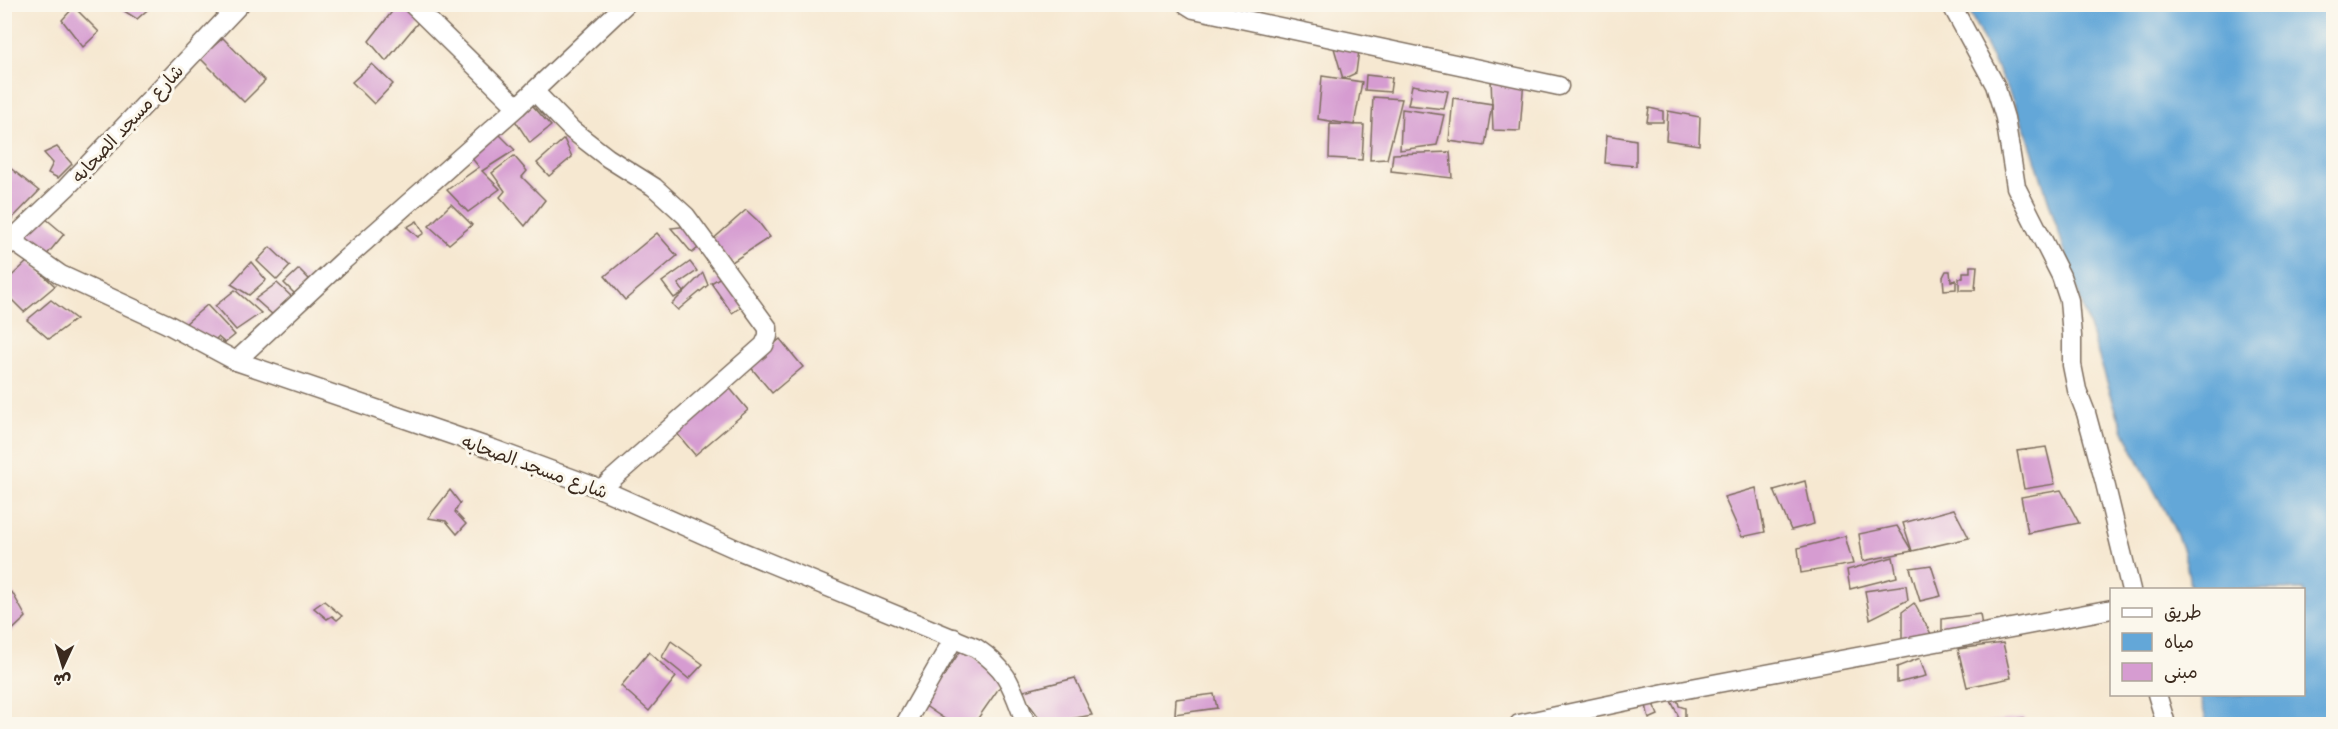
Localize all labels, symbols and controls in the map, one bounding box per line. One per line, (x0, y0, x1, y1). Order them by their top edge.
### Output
street label: شارع مسجد الصحابه (66, 59, 189, 188)
street label: شارع مسجد الصحابه (458, 428, 611, 504)
legend (2110, 588, 2305, 696)
text: طريق (2164, 599, 2202, 623)
text: مياه (2164, 629, 2194, 653)
north arrow (33, 636, 93, 696)
text: مبنى (2164, 659, 2198, 683)
text: ش (52, 670, 71, 693)

